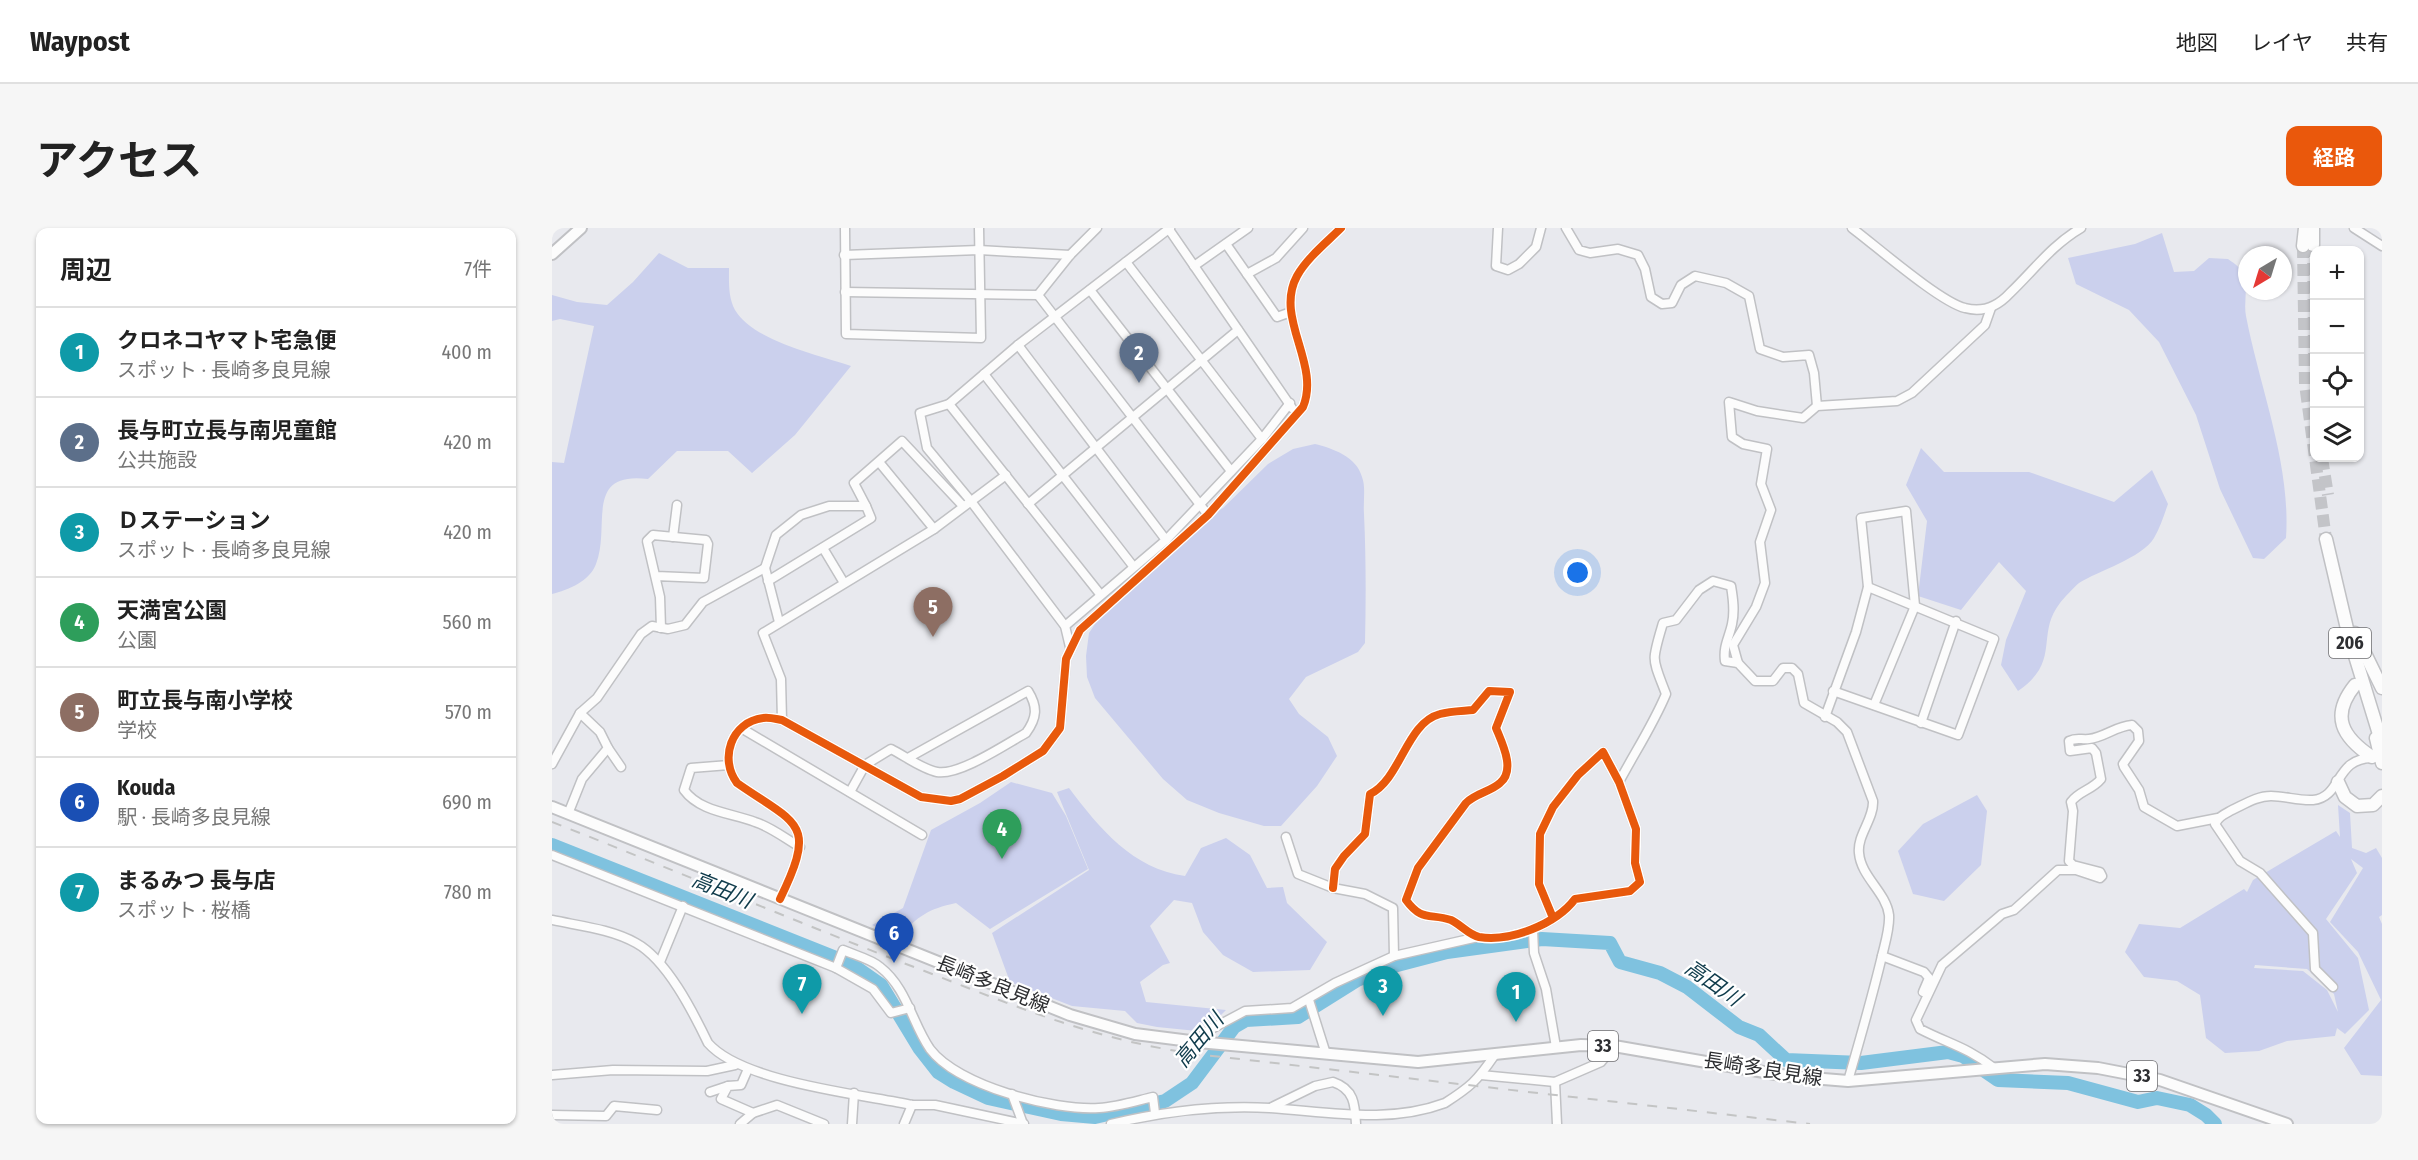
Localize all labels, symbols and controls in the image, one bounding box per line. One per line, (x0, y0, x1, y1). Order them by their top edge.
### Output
text: Waypost (30, 25, 130, 58)
text: 地図 (2176, 30, 2218, 56)
text: レイヤ (2251, 30, 2313, 56)
text: 共有 (2346, 30, 2388, 56)
button: 経路 (2286, 126, 2382, 186)
text: アクセス (36, 136, 202, 186)
north arrow (2238, 246, 2292, 300)
map controls (2310, 246, 2364, 462)
button: + (2310, 246, 2364, 300)
text: 周辺 (60, 255, 112, 286)
text: 7件 (464, 257, 492, 281)
button: − (2310, 300, 2364, 354)
text: クロネコヤマト宅急便 (117, 327, 337, 354)
pin: 2 (1120, 334, 1158, 383)
text: 1 (75, 340, 84, 364)
text: 400 m (441, 340, 492, 364)
button: locate (2310, 354, 2364, 408)
text: スポット · 長崎多良見線 (117, 358, 331, 382)
button: layers (2310, 408, 2364, 462)
text: 長与町立長与南児童館 (117, 417, 337, 444)
text: 2 (75, 430, 84, 454)
text: 420 m (443, 430, 492, 454)
text: 公共施設 (117, 448, 197, 472)
text: Ｄステーション (117, 507, 271, 534)
text: 3 (75, 520, 84, 544)
text: 420 m (443, 520, 492, 544)
text: スポット · 長崎多良見線 (117, 538, 331, 562)
your location (1563, 558, 1592, 587)
pin: 5 (914, 588, 952, 637)
text: 天満宮公園 (117, 597, 227, 624)
text: 4 (74, 610, 85, 634)
text: 560 m (442, 610, 492, 634)
text: 公園 (117, 628, 157, 652)
road number: 206 (2329, 628, 2371, 658)
text: 町立長与南小学校 (117, 687, 293, 714)
text: 5 (75, 700, 84, 724)
text: 570 m (445, 700, 492, 724)
text: 学校 (117, 718, 157, 742)
text: Kouda (117, 774, 175, 801)
text: 6 (74, 790, 85, 814)
text: 690 m (442, 790, 492, 814)
text: 駅 · 長崎多良見線 (117, 805, 271, 829)
pin: 4 (982, 810, 1022, 859)
water label: 高田川 (688, 866, 758, 915)
text: まるみつ 長与店 (117, 867, 276, 894)
text: 7 (75, 880, 84, 904)
text: 780 m (444, 880, 492, 904)
text: スポット · 桜橋 (117, 898, 251, 922)
pin: 6 (874, 914, 914, 963)
street label: 長崎多良見線 (933, 950, 1053, 1018)
water label: 高田川 (1680, 954, 1748, 1013)
pin: 7 (782, 964, 822, 1014)
pin: 3 (1364, 966, 1402, 1016)
pin: 1 (1496, 972, 1536, 1022)
water label: 高田川 (1169, 1006, 1230, 1072)
road number: 33 (1588, 1031, 1618, 1061)
street label: 長崎多良見線 (1702, 1048, 1824, 1090)
road number: 33 (2127, 1061, 2157, 1091)

